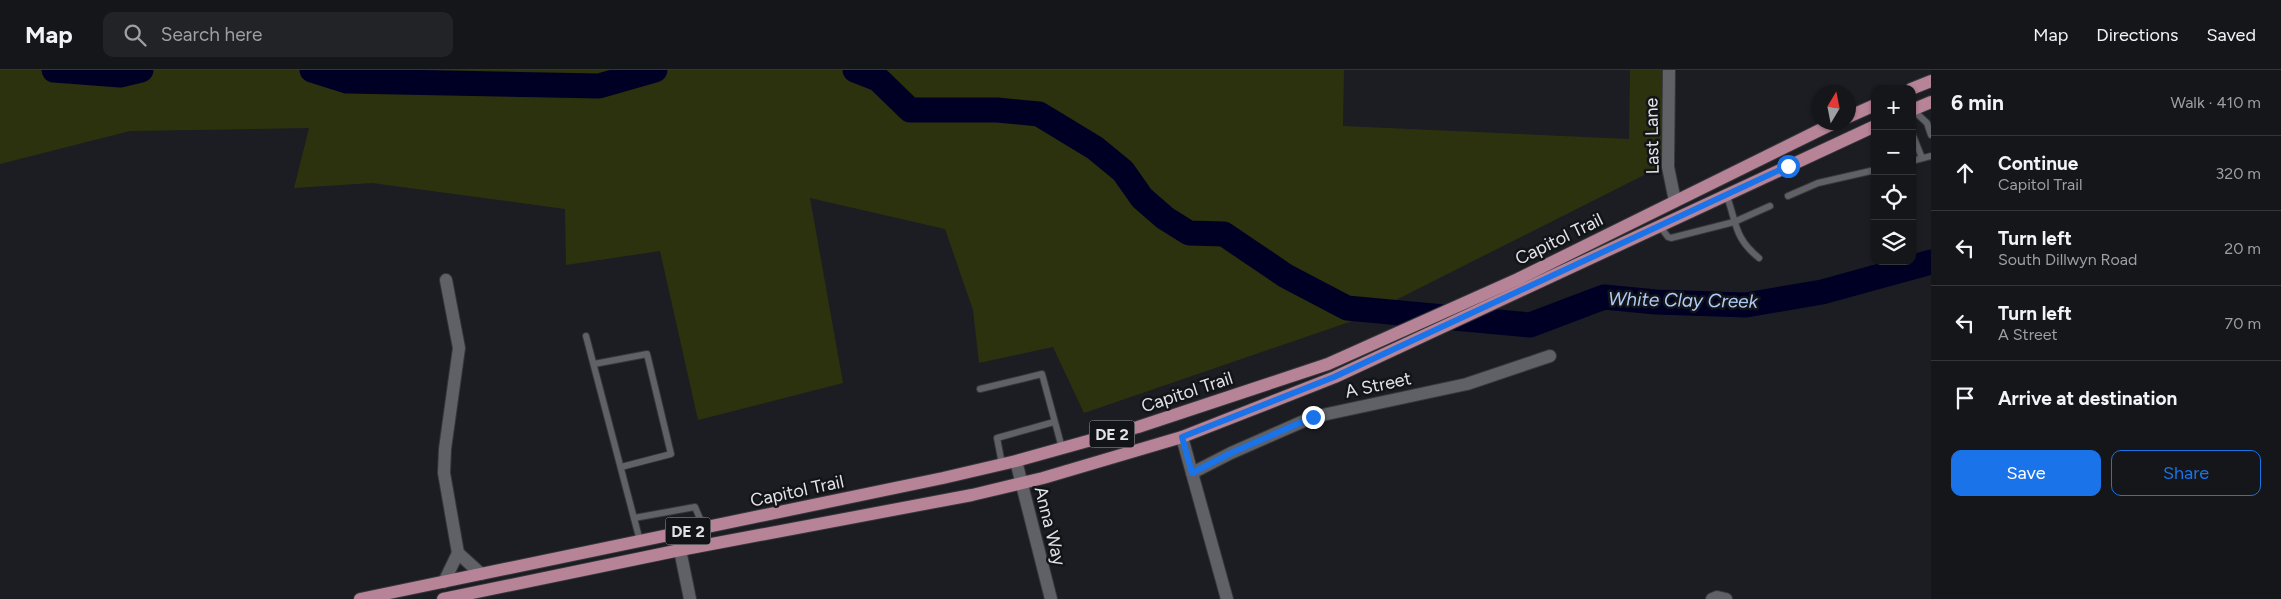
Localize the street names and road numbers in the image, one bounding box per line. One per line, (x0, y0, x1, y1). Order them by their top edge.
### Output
street label: Last Lane (1640, 97, 1664, 174)
street label: Capitol Trail (1511, 208, 1607, 270)
street label: Capitol Trail (1138, 367, 1236, 417)
street label: A Street (1343, 367, 1413, 403)
road number: DE 2 (1090, 420, 1134, 448)
street label: Capitol Trail (748, 470, 846, 512)
street label: Anna Way (1030, 484, 1071, 568)
road number: DE 2 (666, 518, 710, 544)

